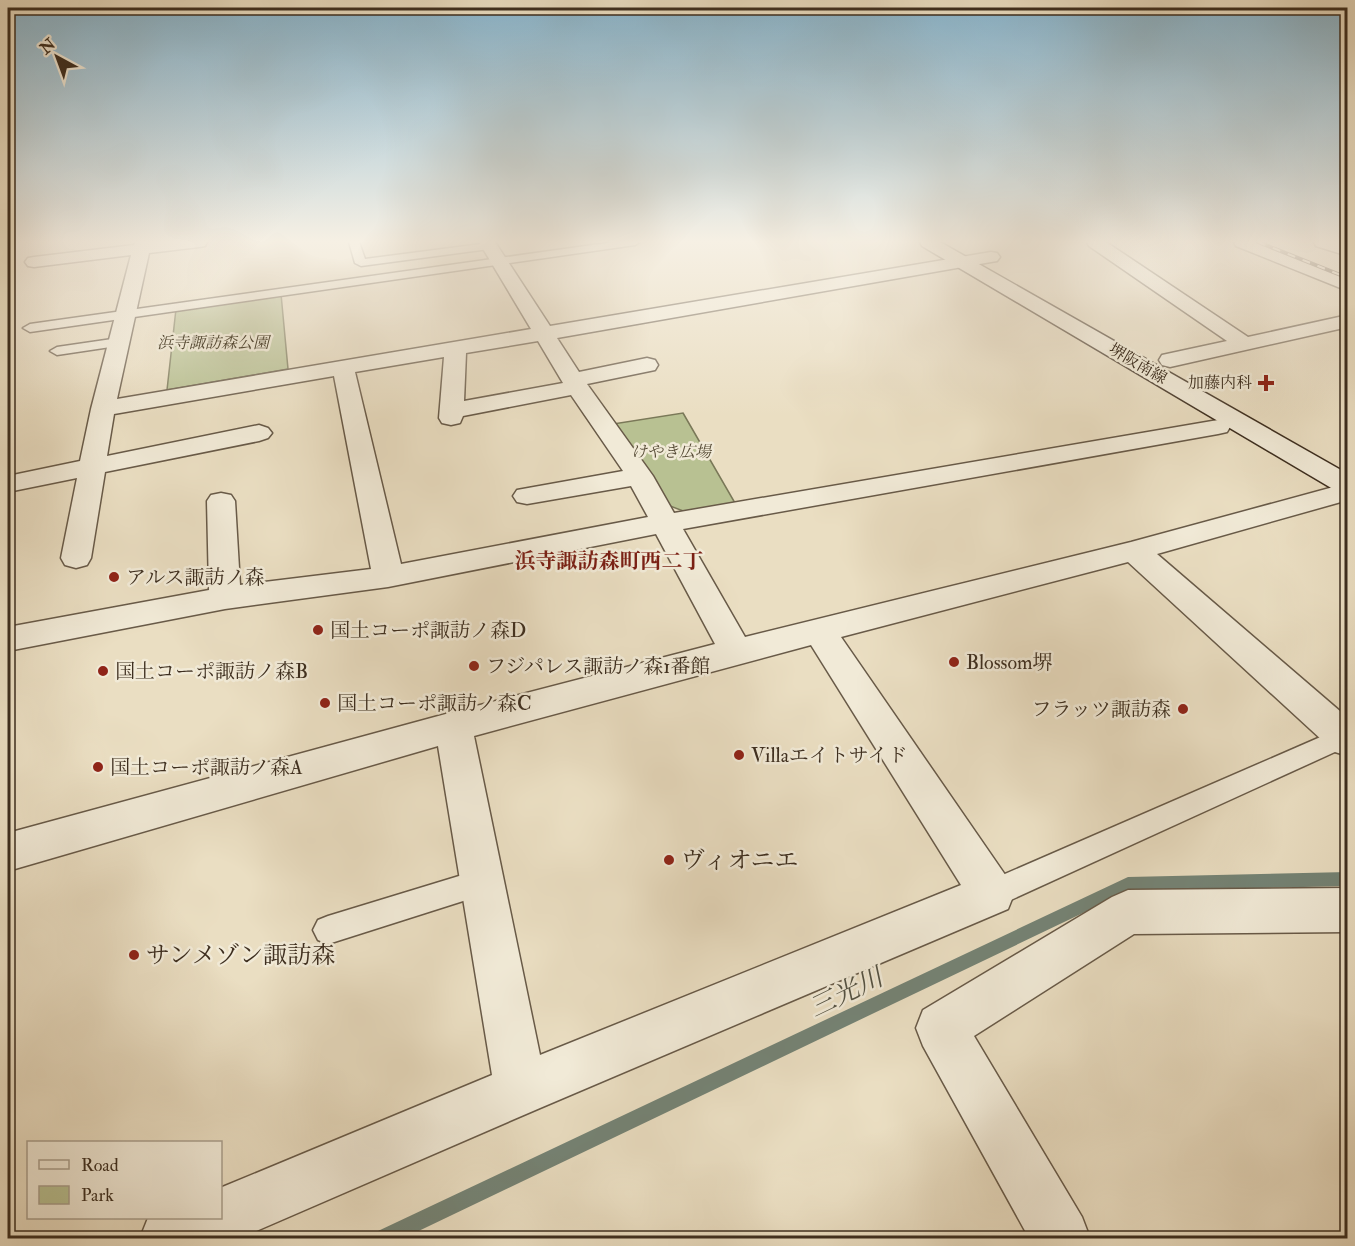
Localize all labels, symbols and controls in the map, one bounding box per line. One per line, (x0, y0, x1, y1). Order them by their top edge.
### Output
north arrow (27, 27, 87, 87)
text: N (35, 34, 60, 59)
park label: 浜寺諏訪森公園 (157, 333, 272, 353)
street label: 堺阪南線 (1105, 339, 1171, 389)
place label: 加藤内科 (1188, 373, 1252, 393)
marker: 加藤内科 (1257, 374, 1275, 392)
park label: けやき広場 (631, 442, 713, 462)
district label: 浜寺諏訪森町西二丁 (515, 548, 704, 575)
place label: アルス諏訪ノ森 (126, 565, 265, 590)
marker: アルス諏訪ノ森 (107, 570, 121, 584)
place label: 国土コーポ諏訪ノ森D (330, 618, 526, 643)
marker: 国土コーポ諏訪ノ森D (311, 623, 325, 637)
place label: Blossom堺 (966, 650, 1053, 675)
place label: フジパレス諏訪ノ森1番館 (486, 654, 710, 679)
marker: Blossom堺 (947, 655, 961, 669)
place label: 国土コーポ諏訪ノ森B (115, 659, 308, 684)
marker: フジパレス諏訪ノ森1番館 (467, 659, 481, 673)
marker: 国土コーポ諏訪ノ森B (96, 664, 110, 678)
place label: 国土コーポ諏訪ノ森C (337, 691, 532, 716)
marker: 国土コーポ諏訪ノ森C (318, 696, 332, 710)
place label: フラッツ諏訪森 (1031, 697, 1171, 722)
marker: フラッツ諏訪森 (1176, 702, 1190, 716)
place label: Villaエイトサイド (751, 743, 907, 768)
marker: Villaエイトサイド (732, 748, 746, 762)
place label: 国土コーポ諏訪ノ森A (110, 755, 303, 780)
marker: 国土コーポ諏訪ノ森A (91, 760, 105, 774)
place label: ヴィオニエ (681, 845, 799, 876)
marker: ヴィオニエ (662, 853, 676, 867)
place label: サンメゾン諏訪森 (146, 940, 335, 971)
marker: サンメゾン諏訪森 (127, 948, 141, 962)
water label: 三光川 (804, 960, 891, 1024)
legend (27, 1141, 222, 1219)
text: Road (81, 1154, 119, 1177)
text: Park (81, 1184, 114, 1207)

